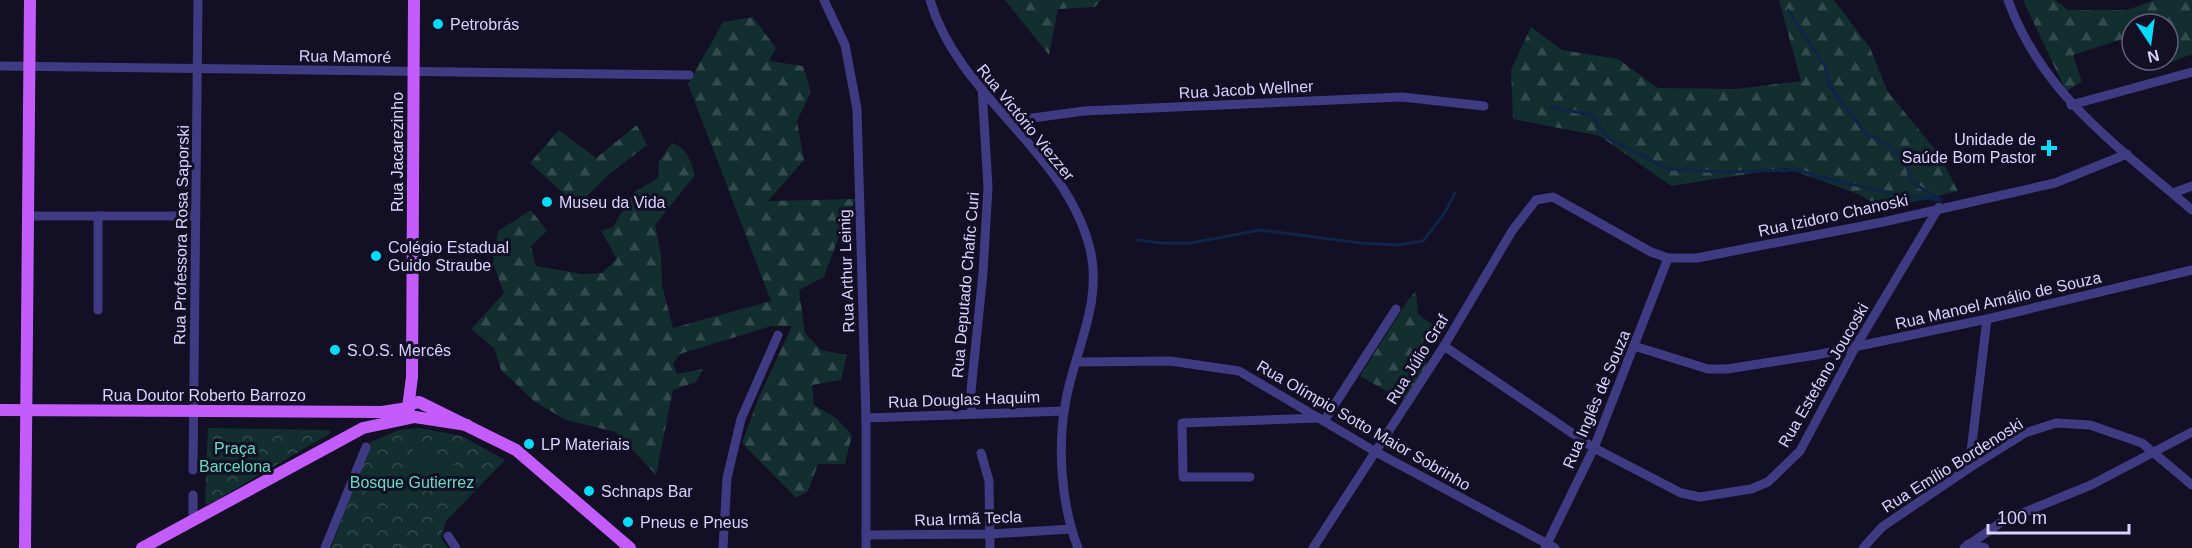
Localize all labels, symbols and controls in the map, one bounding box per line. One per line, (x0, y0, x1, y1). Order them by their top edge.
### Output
north arrow (2120, 12, 2180, 72)
place label: Petrobrás (450, 16, 519, 33)
marker: Petrobrás (431, 17, 445, 31)
street label: Rua Mamoré (299, 47, 391, 66)
text: N (2146, 47, 2161, 66)
street label: Rua Victório Viezzer (974, 61, 1078, 184)
street label: Rua Jacob Wellner (1178, 77, 1314, 102)
street label: Rua Jacarezinho (389, 92, 406, 212)
street label: Rua Professora Rosa Saporski (171, 125, 192, 345)
place label: Unidade de Saúde Bom Pastor (1902, 131, 2037, 166)
marker: Unidade de Saúde Bom Pastor (2040, 139, 2058, 157)
street label: Rua Deputado Chafic Curi (949, 191, 982, 379)
street label: Rua Izidoro Chanoski (1757, 191, 1910, 240)
place label: Museu da Vida (559, 194, 666, 211)
marker: Museu da Vida (540, 195, 554, 209)
street label: Rua Arthur Leinig (836, 209, 857, 333)
place label: Colégio Estadual Guido Straube (388, 239, 509, 274)
marker: Colégio Estadual Guido Straube (369, 249, 383, 263)
street label: Rua Manoel Amálio de Souza (1894, 268, 2103, 332)
street label: Rua Estefano Joucoski (1775, 300, 1872, 450)
street label: Rua Júlio Graf (1383, 311, 1452, 407)
street label: Rua Inglês de Souza (1560, 327, 1633, 471)
place label: S.O.S. Mercês (347, 342, 451, 359)
marker: S.O.S. Mercês (328, 343, 342, 357)
street label: Rua Olímpio Sotto Maior Sobrinho (1254, 357, 1474, 494)
street label: Rua Doutor Roberto Barrozo (102, 387, 306, 404)
street label: Rua Douglas Haquim (888, 388, 1040, 411)
street label: Rua Emílio Bordenoski (1879, 415, 2026, 516)
place label: LP Materiais (541, 436, 630, 453)
marker: LP Materiais (522, 437, 536, 451)
park label: Praça Barcelona (199, 440, 271, 475)
park label: Bosque Gutierrez (350, 474, 474, 491)
place label: Schnaps Bar (601, 483, 693, 500)
marker: Schnaps Bar (582, 484, 596, 498)
scale bar (1988, 497, 2129, 535)
street label: Rua Irmã Tecla (914, 508, 1022, 529)
text: 100 m (1997, 508, 2047, 528)
place label: Pneus e Pneus (640, 514, 749, 531)
marker: Pneus e Pneus (621, 515, 635, 529)

